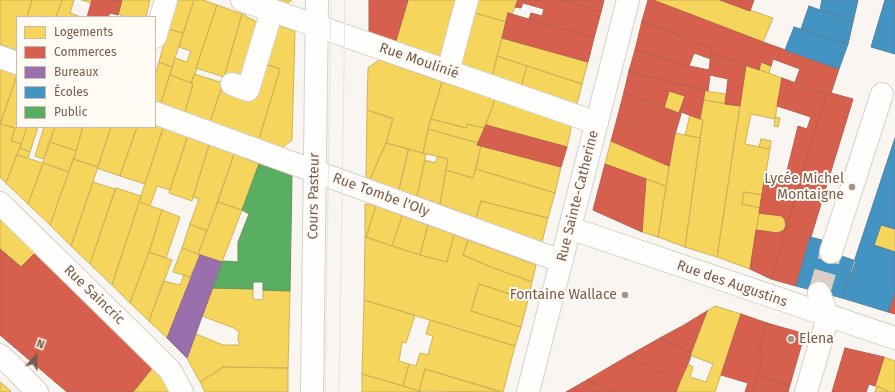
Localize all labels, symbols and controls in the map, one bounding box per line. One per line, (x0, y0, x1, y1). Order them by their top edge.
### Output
legend (16, 16, 156, 128)
text: Logements (54, 25, 113, 39)
street label: Rue Moulinié (377, 40, 461, 82)
text: Commerces (54, 45, 117, 59)
text: Bureaux (54, 65, 98, 79)
text: Écoles (54, 85, 88, 99)
text: Public (54, 105, 87, 119)
street label: Rue Sainte-Catherine (554, 129, 602, 263)
street label: Cours Pasteur (305, 152, 323, 240)
street label: Rue Tombe l'Oly (330, 170, 432, 220)
place label: Lycée Michel Montaigne (764, 171, 844, 204)
marker: Lycée Michel Montaigne (847, 182, 857, 192)
street label: Rue des Augustins (674, 257, 790, 311)
street label: Rue Saincric (60, 262, 128, 328)
place label: Fontaine Wallace (510, 287, 617, 303)
marker: Fontaine Wallace (620, 290, 630, 300)
place label: Elena (799, 331, 834, 347)
marker: Elena (786, 334, 796, 344)
north arrow (16, 336, 56, 376)
text: N (35, 337, 46, 352)

